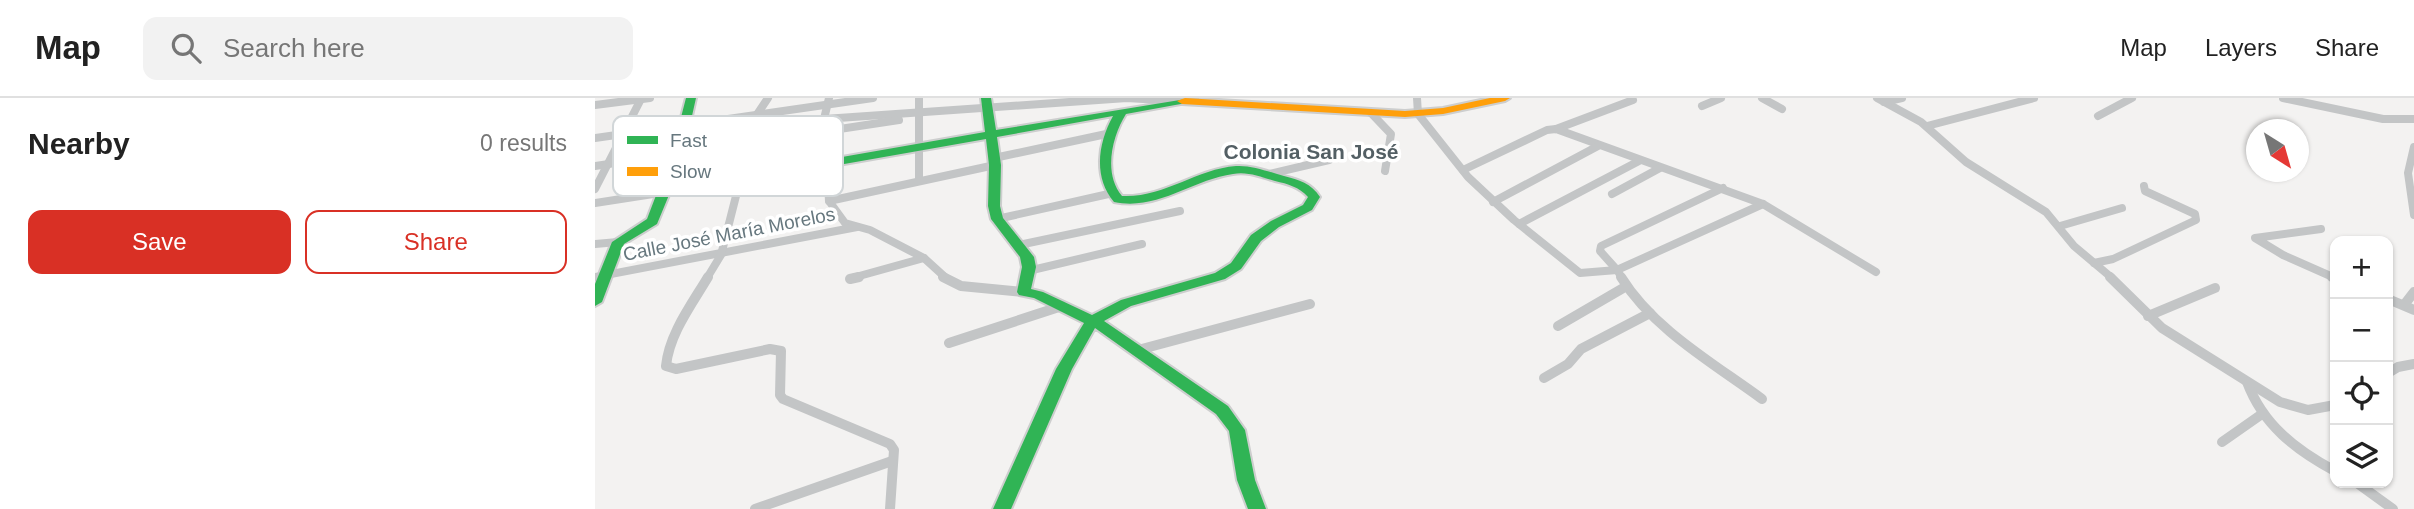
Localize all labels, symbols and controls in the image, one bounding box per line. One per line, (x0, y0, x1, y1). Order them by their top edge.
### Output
search box (143, 17, 633, 80)
text: Map (35, 29, 101, 66)
icon: search (167, 29, 205, 67)
text: Search here (223, 33, 365, 63)
text: Map (2120, 34, 2167, 61)
text: Layers (2205, 34, 2277, 61)
text: Share (2315, 34, 2379, 61)
legend (613, 116, 843, 196)
north arrow (2246, 119, 2309, 182)
text: Nearby (28, 127, 130, 160)
text: 0 results (480, 130, 567, 156)
text: Fast (670, 130, 708, 151)
district label: Colonia San José (1223, 140, 1399, 163)
text: Slow (670, 161, 711, 182)
street label: Calle José María Morelos (621, 203, 837, 265)
button: Save (28, 210, 291, 274)
button: Share (305, 210, 567, 274)
map controls (2330, 236, 2393, 488)
button: + (2330, 236, 2393, 299)
button: − (2330, 299, 2393, 362)
button: locate (2330, 362, 2393, 425)
button: layers (2330, 425, 2393, 488)

